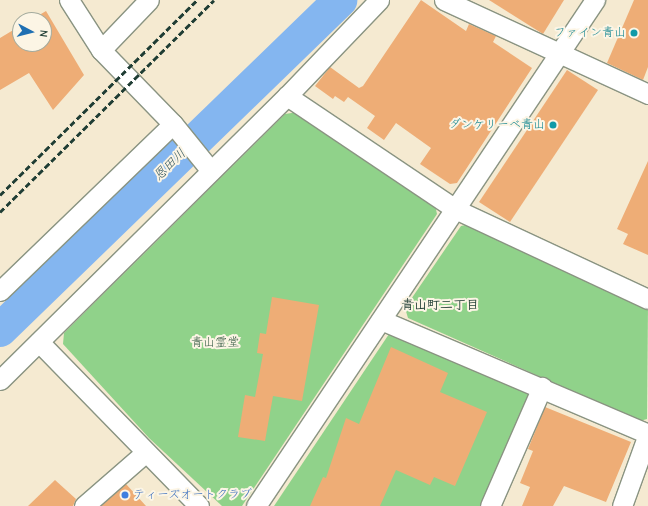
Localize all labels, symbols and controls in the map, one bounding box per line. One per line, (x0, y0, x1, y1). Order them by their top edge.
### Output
north arrow (12, 12, 52, 52)
place label: ファイン青山 (554, 26, 626, 40)
marker: ファイン青山 (629, 28, 639, 38)
text: N (37, 29, 50, 38)
place label: ダンケリーベ青山 (449, 118, 545, 132)
marker: ダンケリーベ青山 (548, 120, 558, 130)
water label: 恩田川 (151, 146, 189, 184)
district label: 青山町二丁目 (401, 297, 479, 313)
park label: 青山霊堂 (191, 336, 239, 350)
place label: ティーズオートクラブ (133, 488, 253, 502)
marker: ティーズオートクラブ (120, 490, 130, 500)

